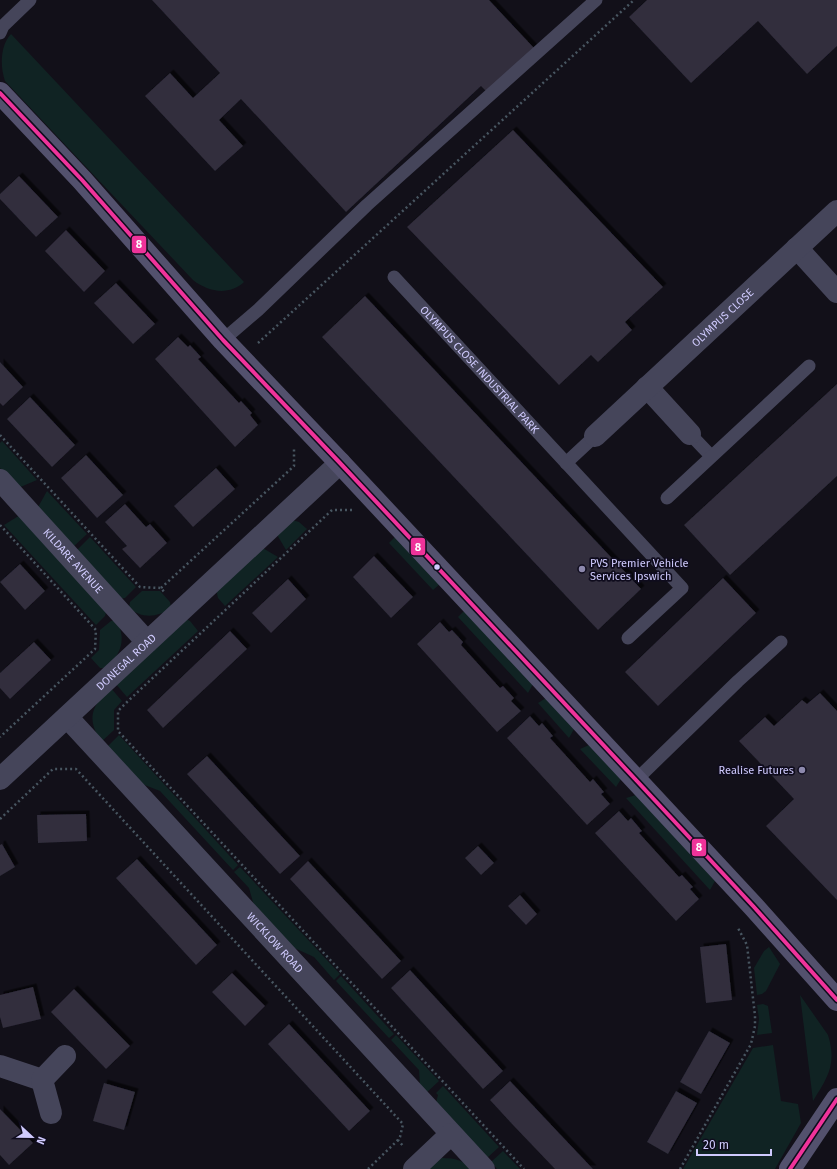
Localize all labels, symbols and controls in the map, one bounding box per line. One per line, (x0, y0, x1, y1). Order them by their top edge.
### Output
line badge: 8 (131, 235, 147, 254)
text: 8 (136, 238, 143, 251)
street label: OLYMPUS CLOSE (689, 286, 756, 349)
street label: OLYMPUS CLOSE INDUSTRIAL PARK (417, 303, 542, 436)
street label: KILDARE AVENUE (41, 526, 106, 596)
line badge: 8 (410, 537, 426, 556)
text: 8 (415, 541, 422, 554)
place label: PVS Premier Vehicle Services Ipswich (590, 557, 689, 583)
unlabelled marker (432, 562, 442, 572)
marker: PVS Premier Vehicle Services Ipswich (577, 564, 587, 574)
street label: DONEGAL ROAD (93, 631, 159, 693)
place label: Realise Futures (719, 764, 794, 777)
marker: Realise Futures (797, 765, 807, 775)
line badge: 8 (691, 838, 707, 857)
text: 8 (696, 841, 703, 854)
street label: WICKLOW ROAD (244, 910, 306, 975)
north arrow (12, 1117, 52, 1157)
scale bar (697, 1131, 771, 1157)
text: N (33, 1135, 48, 1146)
text: 20 m (703, 1138, 729, 1152)

